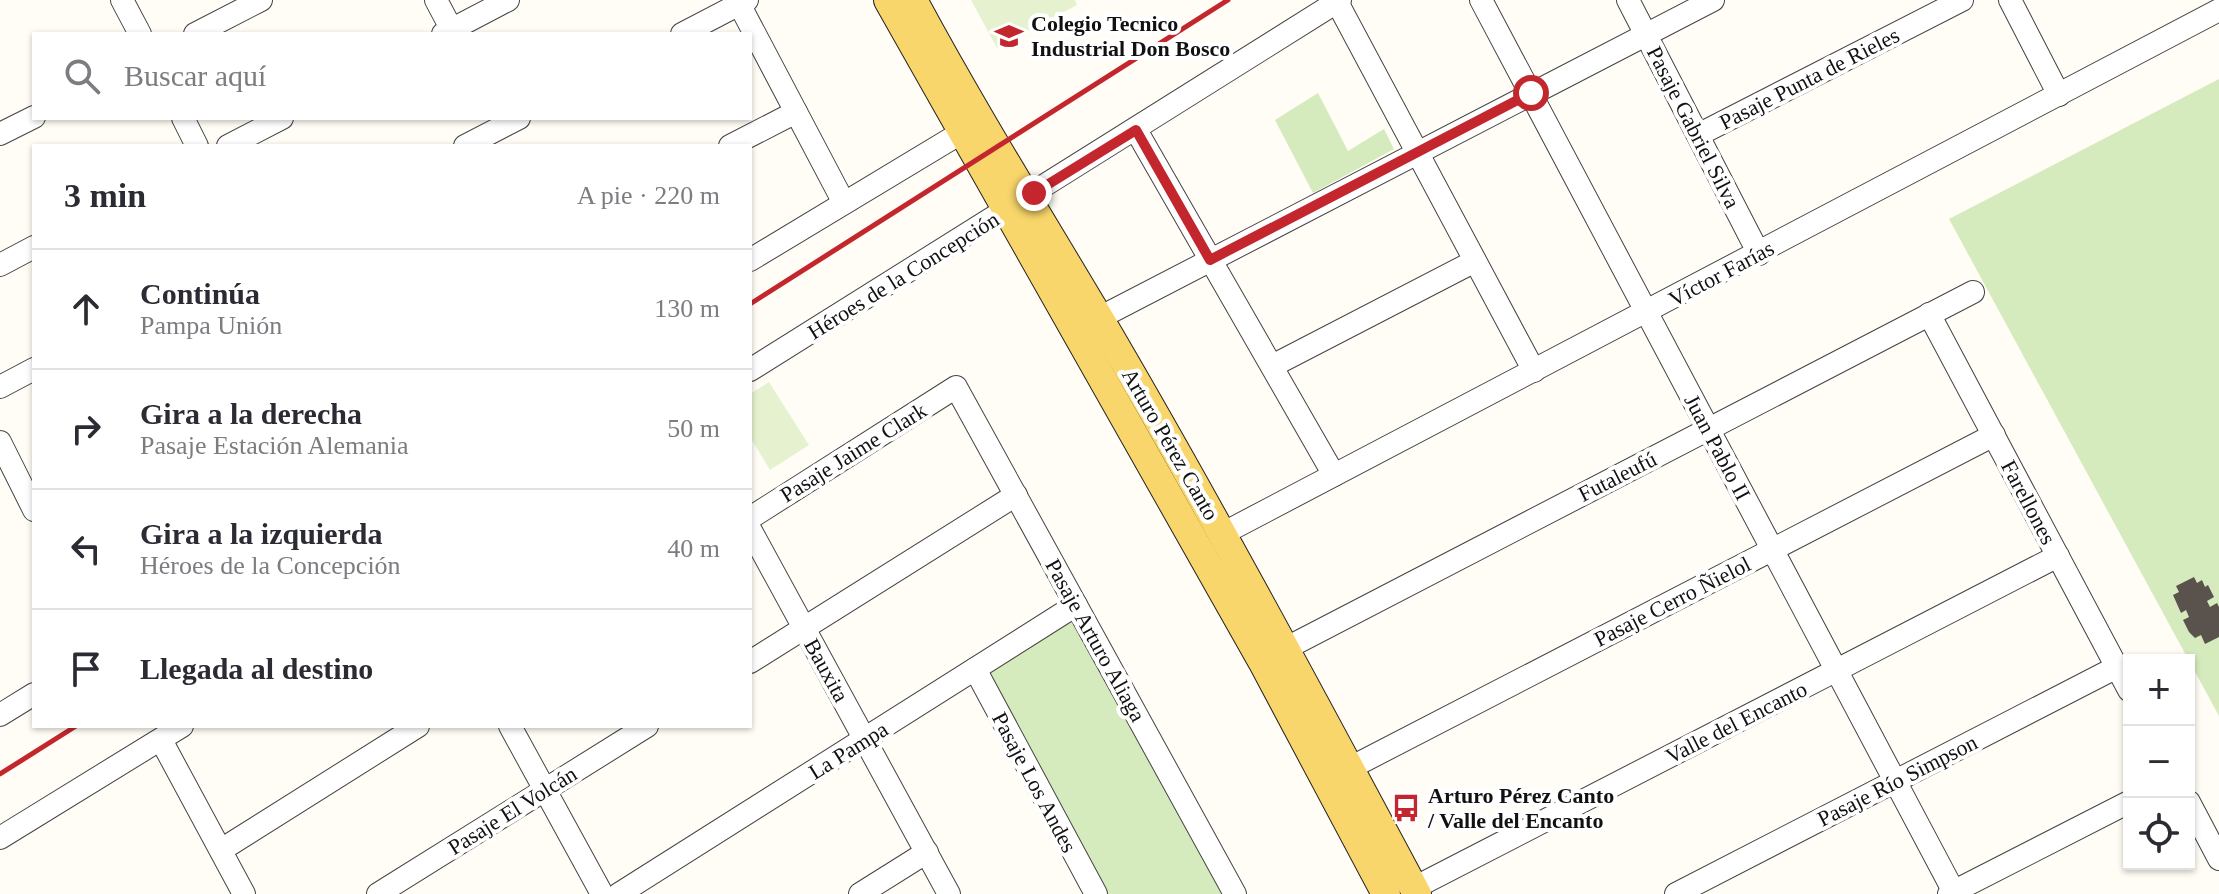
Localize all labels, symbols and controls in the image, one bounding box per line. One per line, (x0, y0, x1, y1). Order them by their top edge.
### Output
place label: Colegio Tecnico Industrial Don Bosco (1031, 11, 1230, 61)
school or university icon: Colegio Tecnico Industrial Don Bosco (994, 21, 1024, 51)
street label: Pasaje Punta de Rieles (1715, 22, 1903, 135)
search box (32, 32, 752, 120)
street label: Pasaje Gabriel Silva (1642, 42, 1745, 213)
icon: search (60, 54, 104, 98)
text: Buscar aquí (124, 59, 266, 92)
route start (1513, 75, 1549, 111)
route end (1016, 175, 1052, 211)
text: 3 min (64, 177, 146, 214)
text: A pie · 220 m (577, 181, 720, 210)
street label: Héroes de la Concepción (803, 206, 1003, 344)
street label: Víctor Farías (1664, 235, 1778, 312)
text: Continúa (140, 277, 260, 310)
icon: ahead (64, 287, 108, 331)
text: 130 m (654, 294, 720, 323)
text: Pampa Unión (140, 311, 282, 340)
street label: Arturo Pérez Canto (1117, 364, 1224, 525)
street label: Juan Pablo II (1679, 390, 1756, 504)
text: Gira a la derecha (140, 397, 362, 430)
street label: Pasaje Jaime Clark (776, 397, 931, 507)
icon: right (64, 407, 108, 451)
text: 50 m (667, 414, 720, 443)
text: Pasaje Estación Alemania (140, 431, 409, 460)
street label: Futaleufú (1574, 446, 1660, 507)
street label: Farellones (1996, 456, 2061, 549)
text: Gira a la izquierda (140, 517, 383, 550)
icon: left (64, 527, 108, 571)
text: 40 m (667, 534, 720, 563)
text: Héroes de la Concepción (140, 551, 401, 580)
street label: Pasaje Cerro Ñielol (1590, 551, 1755, 652)
street label: Pasaje Arturo Aliaga (1040, 555, 1151, 726)
street label: Bauxita (799, 634, 854, 706)
icon: arrive (64, 647, 108, 691)
text: Llegada al destino (140, 652, 373, 685)
map controls (2123, 654, 2195, 870)
button: + (2123, 654, 2195, 726)
street label: Valle del Encanto (1661, 676, 1811, 769)
street label: Pasaje Los Andes (987, 708, 1082, 857)
street label: La Pampa (804, 716, 893, 784)
button: − (2123, 726, 2195, 798)
street label: Pasaje Río Simpson (1813, 729, 1981, 832)
street label: Pasaje El Volcán (443, 761, 581, 860)
place label: Arturo Pérez Canto / Valle del Encanto (1427, 783, 1614, 833)
bus stop icon: Arturo Pérez Canto / Valle del Encanto (1391, 793, 1421, 823)
button: locate (2123, 798, 2195, 870)

